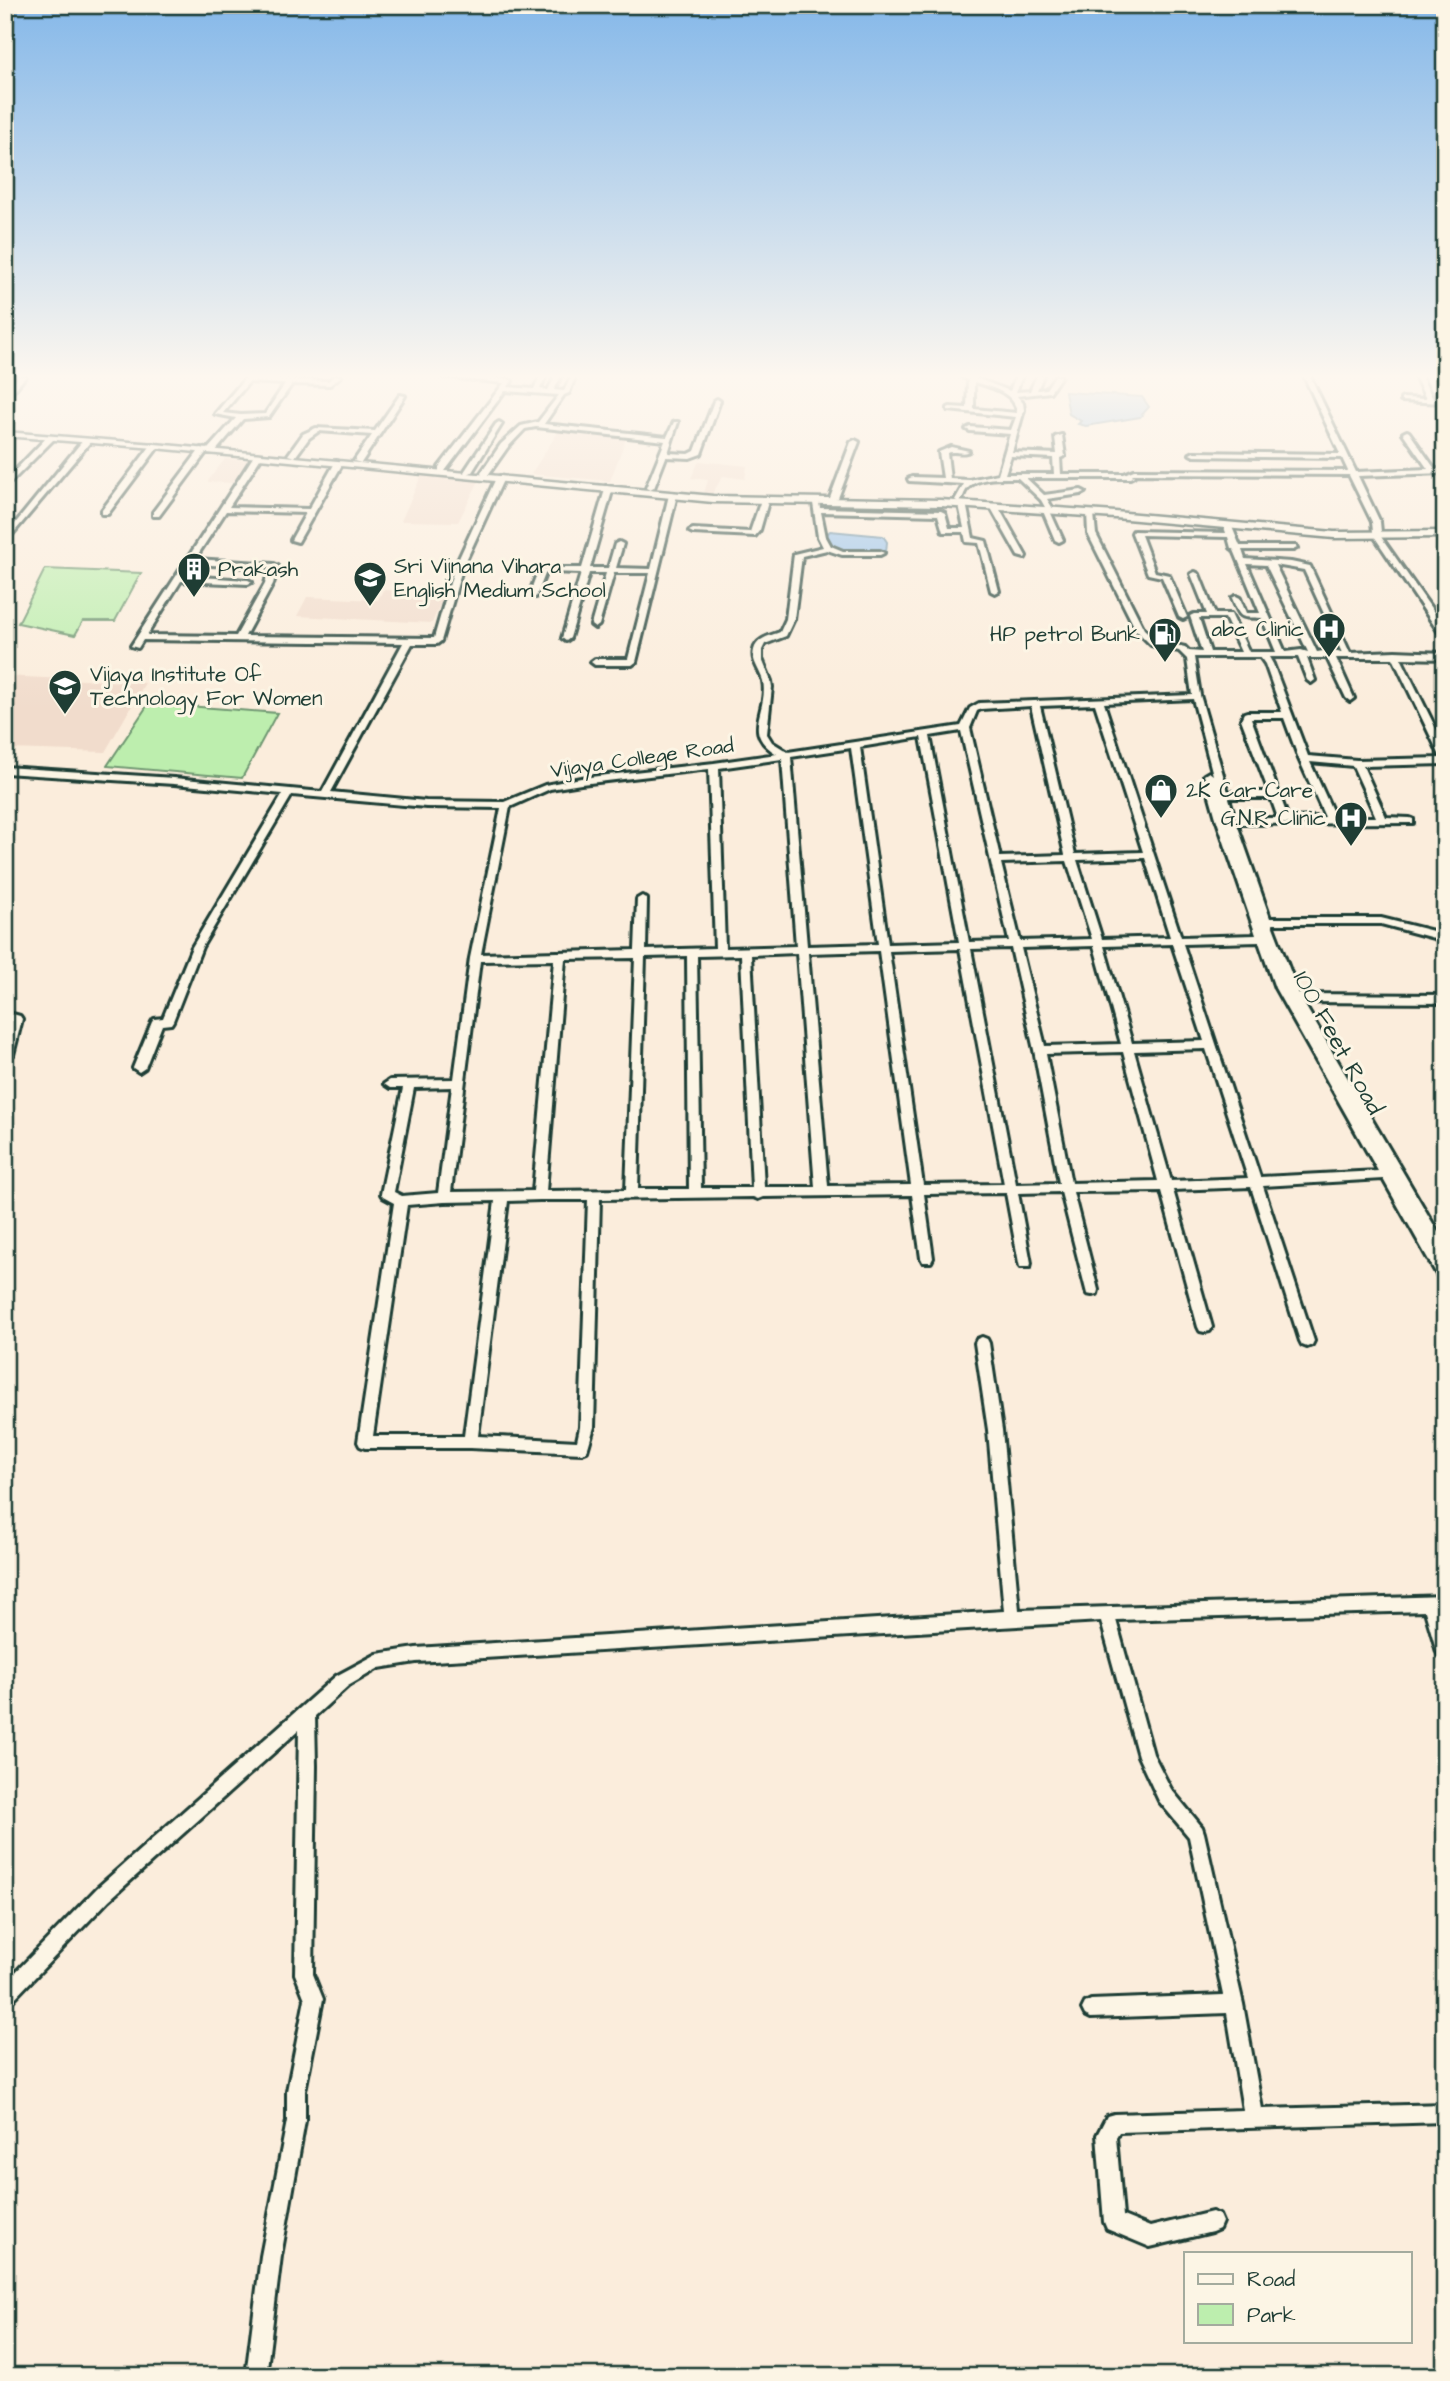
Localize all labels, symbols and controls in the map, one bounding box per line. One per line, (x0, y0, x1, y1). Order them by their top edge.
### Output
building icon: Prakash (175, 550, 213, 599)
place label: Sri Vijnana Vihara English Medium School (394, 552, 606, 607)
place label: Prakash (218, 555, 299, 584)
school or university icon: Sri Vijnana Vihara English Medium School (351, 559, 389, 608)
hospital icon: abc Clinic (1310, 610, 1348, 659)
fuel station icon: HP petrol Bunk (1146, 615, 1184, 664)
place label: abc Clinic (1212, 615, 1304, 644)
place label: HP petrol Bunk (990, 620, 1140, 650)
place label: Vijaya Institute Of Technology For Women (90, 660, 322, 715)
school or university icon: Vijaya Institute Of Technology For Women (46, 667, 84, 716)
street label: Vijaya College Road (548, 731, 736, 787)
shop icon: 2K Car Care (1142, 771, 1180, 820)
place label: 2K Car Care (1186, 776, 1313, 805)
hospital icon: G.N.R Clinic (1332, 799, 1370, 848)
place label: G.N.R Clinic (1221, 804, 1326, 833)
street label: 100 Feet Road (1284, 965, 1392, 1121)
legend (1184, 2252, 1412, 2342)
text: Road (1247, 2265, 1295, 2294)
text: Park (1247, 2301, 1296, 2330)

